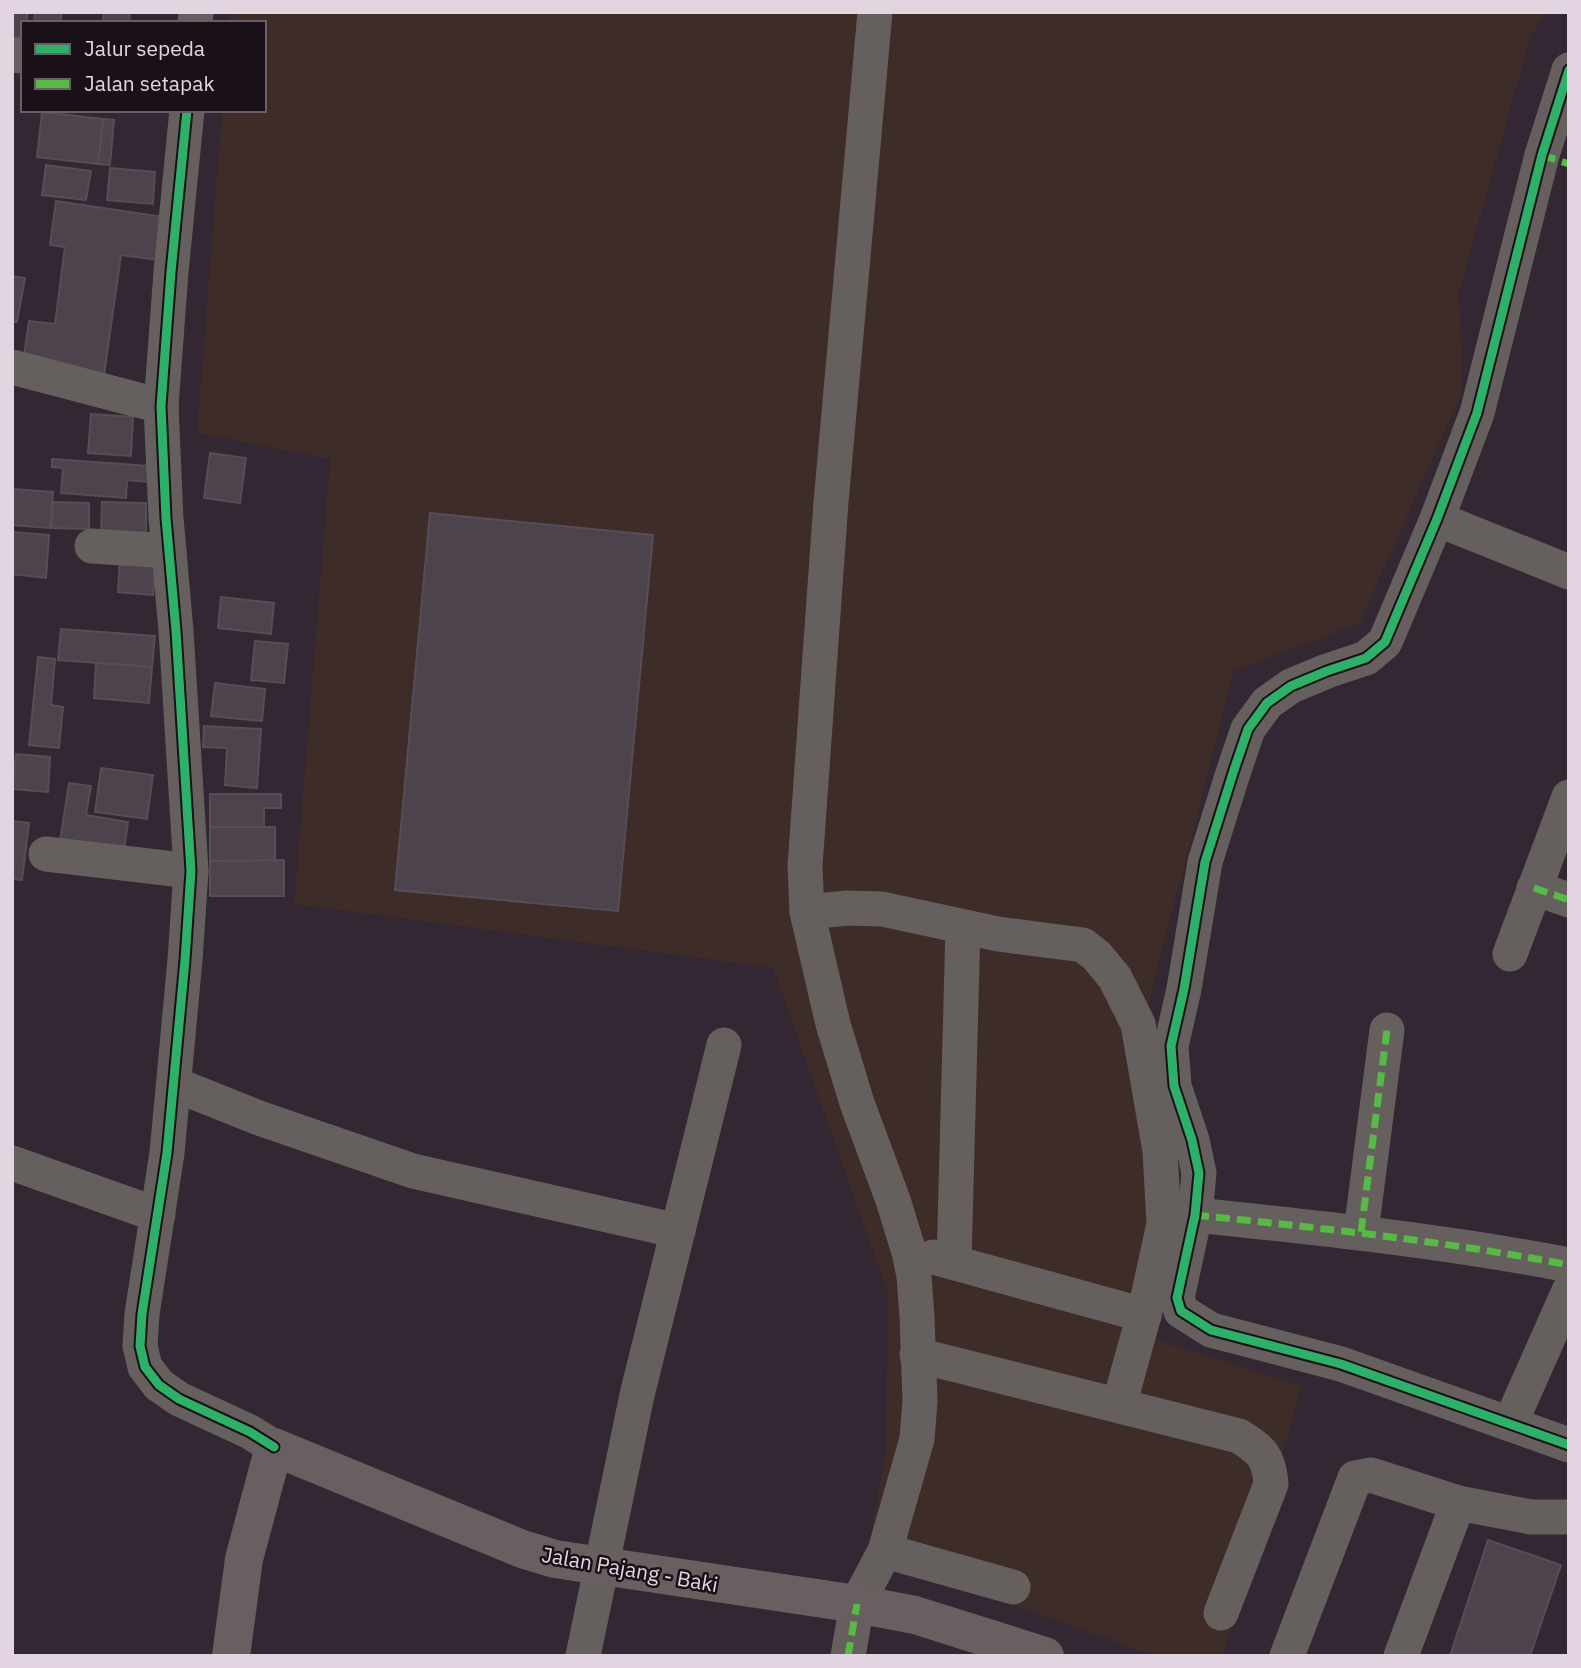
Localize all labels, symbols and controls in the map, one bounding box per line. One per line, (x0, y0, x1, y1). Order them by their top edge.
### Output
legend (21, 21, 266, 112)
text: Jalur sepeda (84, 34, 205, 62)
text: Jalan setapak (84, 69, 215, 97)
street label: Jalan Pajang - Baki (540, 1540, 720, 1598)

